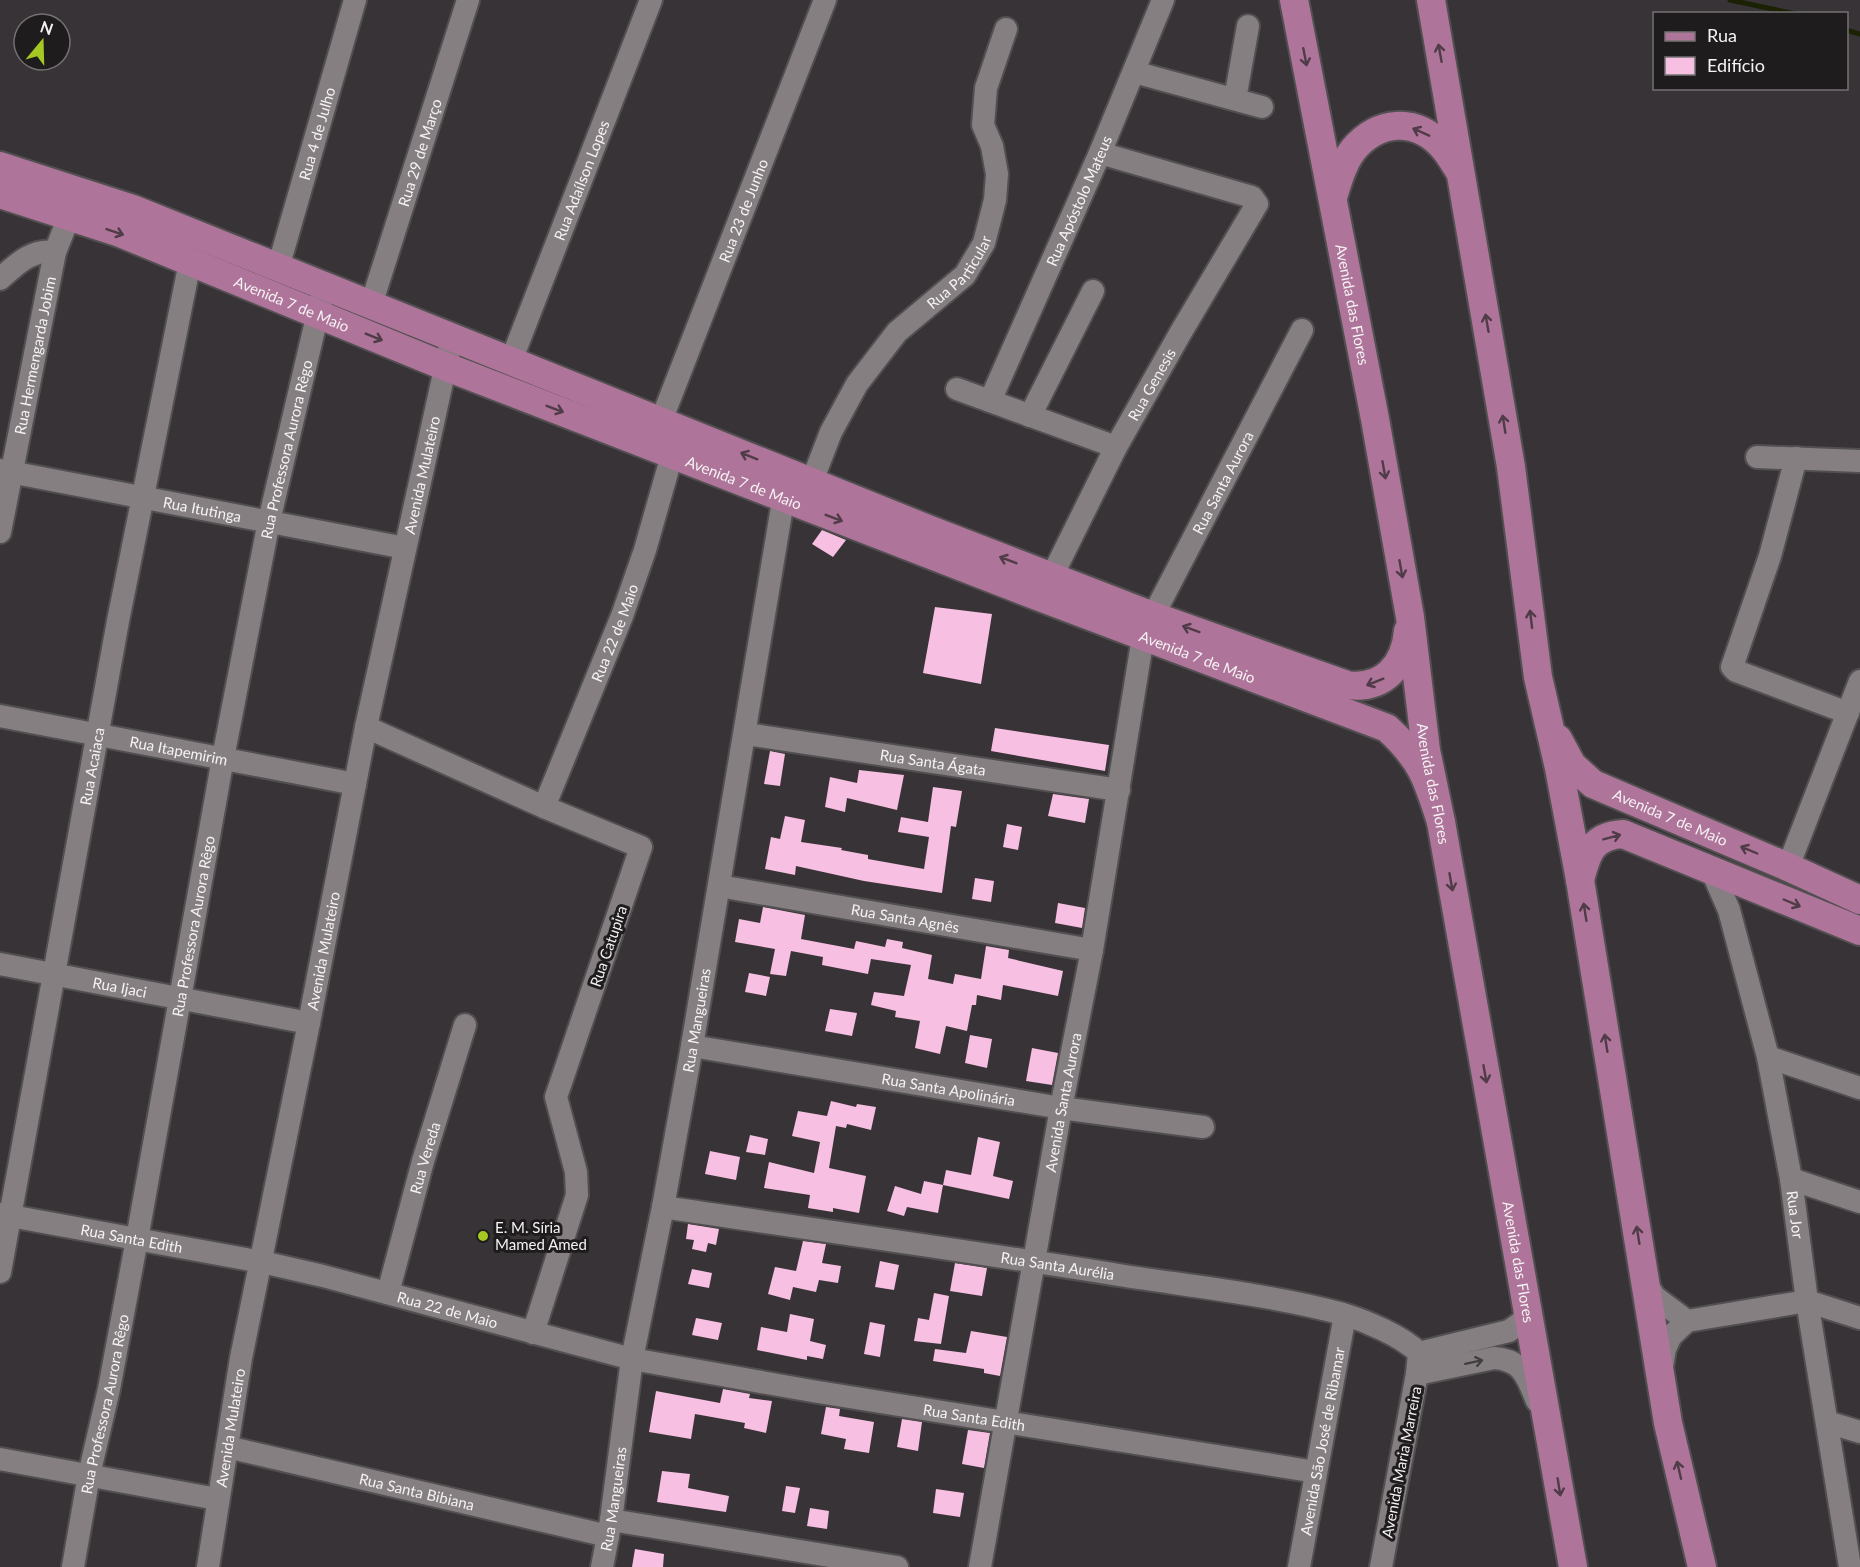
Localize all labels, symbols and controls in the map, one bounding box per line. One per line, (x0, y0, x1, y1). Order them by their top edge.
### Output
north arrow (12, 12, 72, 72)
legend (1653, 12, 1848, 90)
text: N (38, 16, 56, 38)
text: Rua (1707, 24, 1737, 46)
one-way arrow (1434, 44, 1445, 64)
one-way arrow (1300, 47, 1311, 67)
text: Edifício (1707, 54, 1765, 76)
street label: Rua 4 de Julho (295, 85, 339, 182)
street label: Rua 29 de Março (394, 96, 445, 209)
street label: Rua Adaílson Lopes (550, 118, 613, 243)
one-way arrow (1413, 125, 1431, 137)
street label: Rua Apóstolo Mateus (1042, 133, 1115, 269)
street label: Rua 23 de Junho (715, 156, 771, 265)
one-way arrow (105, 227, 124, 238)
street label: Rua Particular (923, 233, 995, 312)
street label: Avenida das Flores (1332, 242, 1373, 366)
street label: Avenida 7 de Maio (232, 272, 352, 335)
street label: Rua Hermengarda Jobim (10, 275, 59, 436)
one-way arrow (1481, 314, 1492, 333)
one-way arrow (364, 332, 382, 343)
street label: Rua Genesis (1124, 345, 1179, 424)
street label: Rua Professora Aurora Rêgo (257, 358, 316, 540)
one-way arrow (545, 404, 564, 415)
street label: Avenida Mulateiro (400, 414, 443, 536)
one-way arrow (1499, 414, 1510, 434)
street label: Rua Santa Aurora (1188, 428, 1257, 537)
one-way arrow (741, 450, 759, 461)
street label: Avenida 7 de Maio (683, 452, 804, 513)
one-way arrow (1379, 459, 1390, 479)
street label: Rua Itutinga (162, 493, 243, 525)
one-way arrow (825, 513, 843, 524)
one-way arrow (999, 554, 1018, 565)
one-way arrow (1396, 558, 1407, 578)
street label: Rua 22 de Maio (587, 581, 642, 684)
one-way arrow (1525, 610, 1536, 630)
one-way arrow (1182, 623, 1200, 634)
street label: Avenida 7 de Maio (1137, 627, 1258, 687)
one-way arrow (1366, 677, 1384, 688)
street label: Avenida das Flores (1414, 722, 1454, 845)
street label: Rua Acaiaca (76, 726, 108, 807)
street label: Rua Itapemirim (128, 732, 229, 768)
street label: Rua Santa Ágata (879, 745, 987, 779)
street label: Avenida 7 de Maio (1610, 785, 1730, 849)
one-way arrow (1602, 830, 1621, 841)
street label: Rua Professora Aurora Rêgo (168, 834, 218, 1018)
one-way arrow (1740, 844, 1759, 855)
one-way arrow (1446, 871, 1457, 891)
street label: Avenida Mulateiro (303, 890, 343, 1012)
one-way arrow (1783, 898, 1801, 909)
street label: Rua Santa Agnês (850, 900, 961, 936)
one-way arrow (1579, 902, 1590, 922)
street label: Rua Catupira (586, 903, 630, 989)
street label: Rua Mangueiras (678, 967, 714, 1074)
street label: Rua Ijaci (91, 973, 148, 1001)
street label: Avenida Santa Aurora (1041, 1031, 1085, 1173)
one-way arrow (1601, 1034, 1612, 1053)
one-way arrow (1480, 1063, 1491, 1083)
street label: Rua Santa Apolinária (880, 1069, 1017, 1109)
street label: Rua Vereda (406, 1120, 444, 1196)
street label: Rua Jor (1784, 1190, 1808, 1240)
street label: Avenida das Flores (1499, 1200, 1539, 1324)
place label: E. M. Síria Mamed Amed (495, 1218, 587, 1253)
street label: Rua Santa Edith (79, 1220, 184, 1256)
one-way arrow (1632, 1226, 1643, 1246)
marker: E. M. Síria Mamed Amed (476, 1229, 490, 1243)
street label: Rua Santa Aurélia (1000, 1248, 1116, 1283)
street label: Rua 22 de Maio (395, 1287, 500, 1332)
street label: Rua Professora Aurora Rêgo (77, 1313, 132, 1495)
street label: Avenida São José de Ribamar (1296, 1345, 1348, 1537)
one-way arrow (1464, 1356, 1484, 1367)
street label: Avenida Mulateiro (212, 1367, 248, 1489)
street label: Avenida Maria Marreira (1377, 1385, 1425, 1539)
street label: Rua Santa Edith (922, 1400, 1027, 1434)
street label: Rua Mangueiras (596, 1446, 629, 1553)
one-way arrow (1672, 1461, 1684, 1480)
street label: Rua Santa Bibiana (358, 1469, 476, 1514)
one-way arrow (1554, 1476, 1565, 1496)

